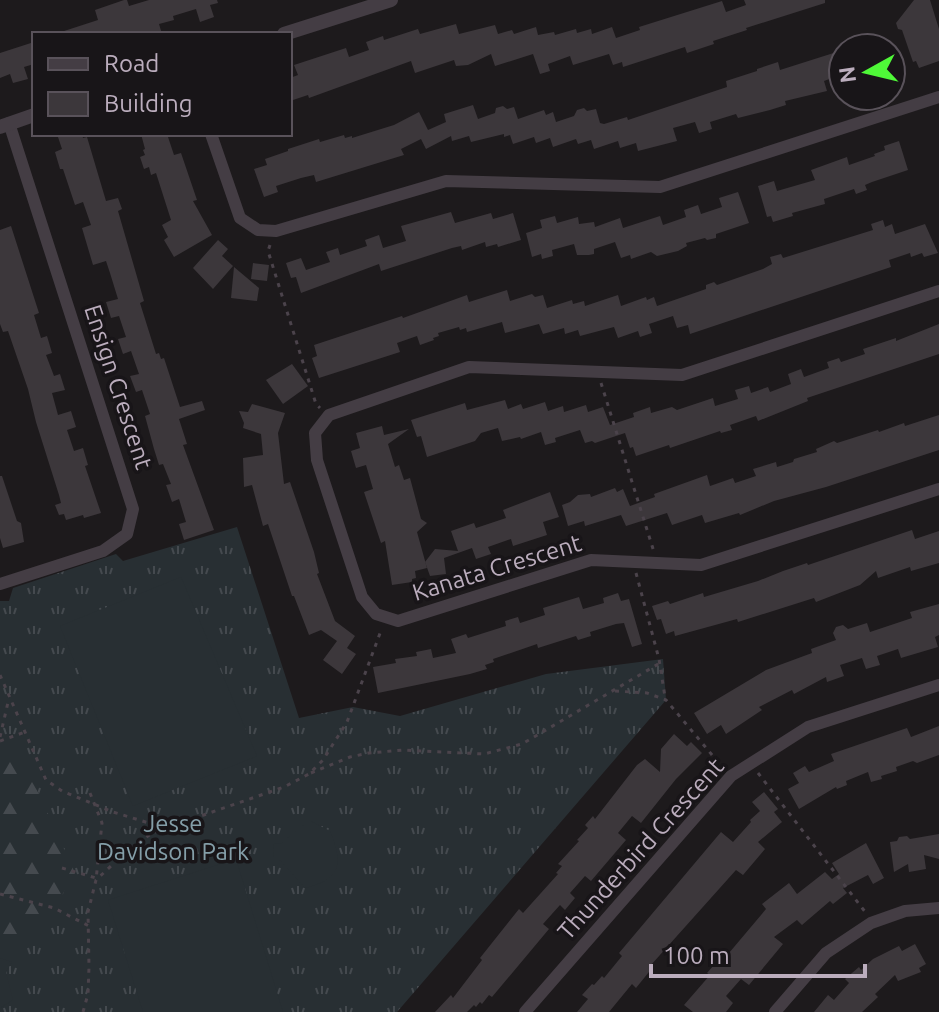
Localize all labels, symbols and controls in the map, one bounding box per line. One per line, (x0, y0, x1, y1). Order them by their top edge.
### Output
legend (32, 32, 292, 136)
north arrow (827, 32, 907, 112)
text: Road (104, 50, 159, 77)
text: N (833, 65, 860, 85)
text: Building (104, 90, 192, 117)
street label: Ensign Crescent (79, 301, 158, 473)
street label: Kanata Crescent (409, 529, 585, 606)
street label: Thunderbird Crescent (552, 752, 729, 945)
park label: Jesse Davidson Park (97, 810, 249, 865)
scale bar (651, 928, 865, 978)
text: 100 m (663, 942, 730, 969)

